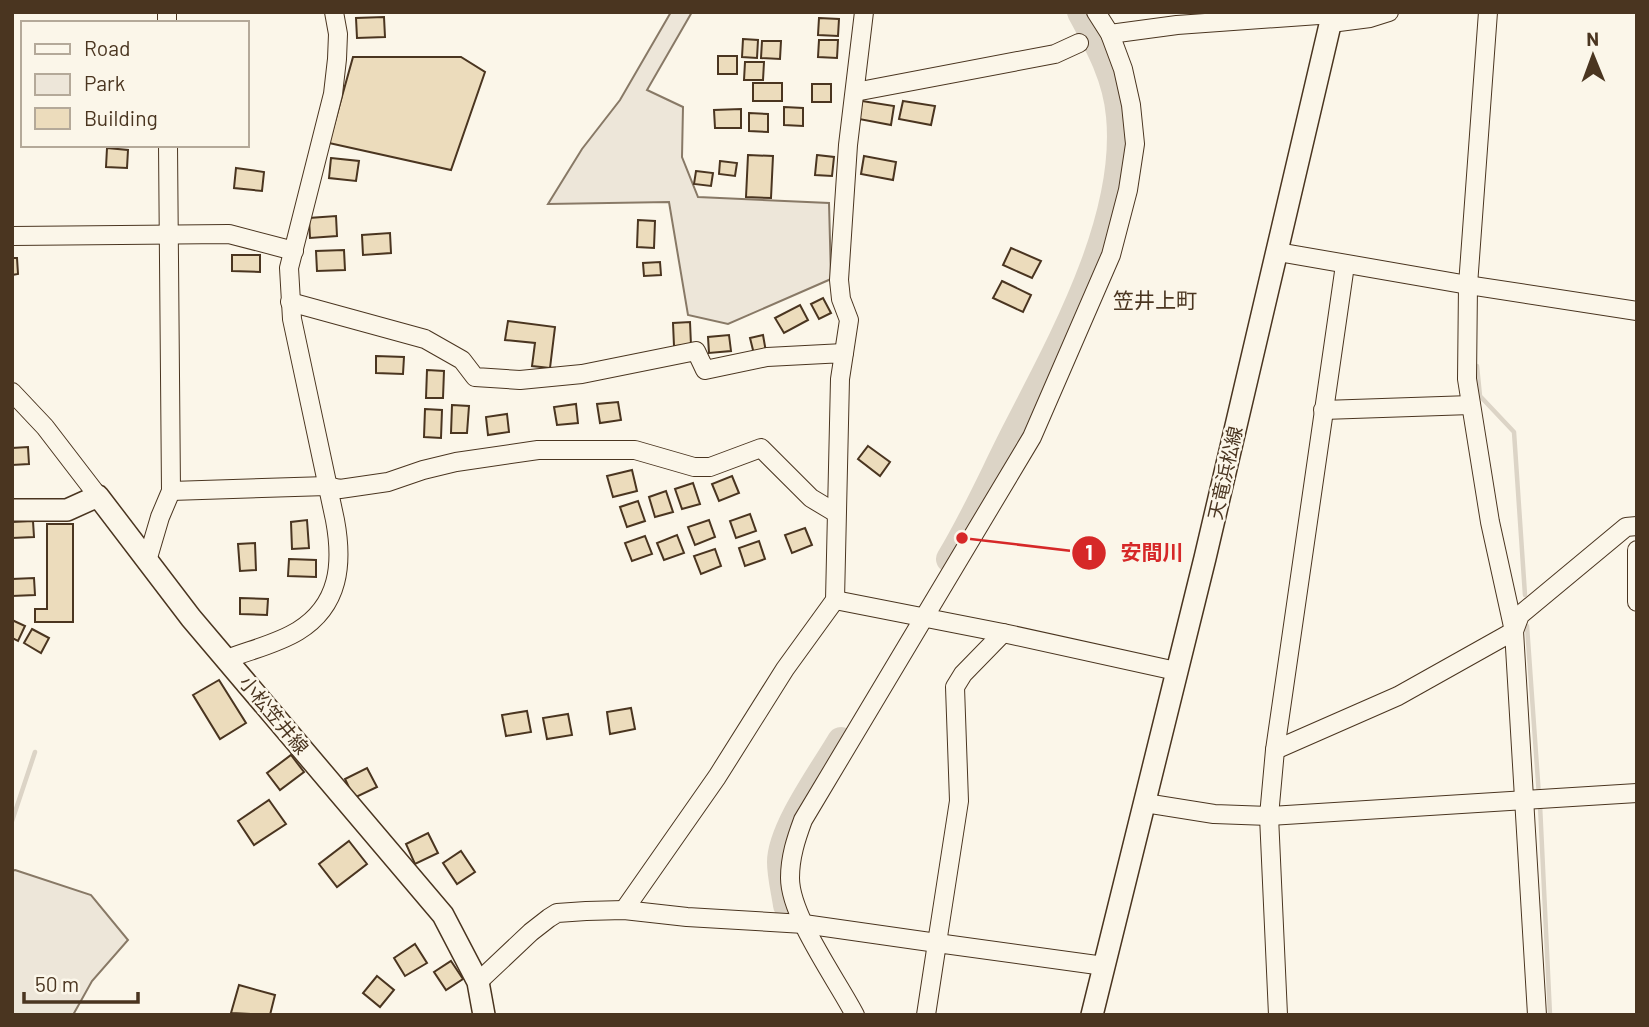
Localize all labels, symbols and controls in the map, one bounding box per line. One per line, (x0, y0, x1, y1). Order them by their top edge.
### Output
legend (21, 21, 248, 147)
north arrow (1558, 21, 1628, 91)
text: N (1586, 27, 1599, 50)
text: Road (84, 35, 130, 60)
text: Park (84, 70, 125, 95)
text: Building (84, 105, 158, 130)
district label: 笠井上町 (1113, 287, 1197, 312)
street label: 天竜浜松線 (1203, 424, 1246, 522)
callout: 安間川 (1072, 532, 1198, 574)
text: 1 (1085, 539, 1093, 564)
text: 安間川 (1121, 539, 1184, 564)
street label: 小松笠井線 (235, 671, 314, 758)
scale bar (24, 960, 138, 1004)
text: 50 m (35, 971, 79, 996)

